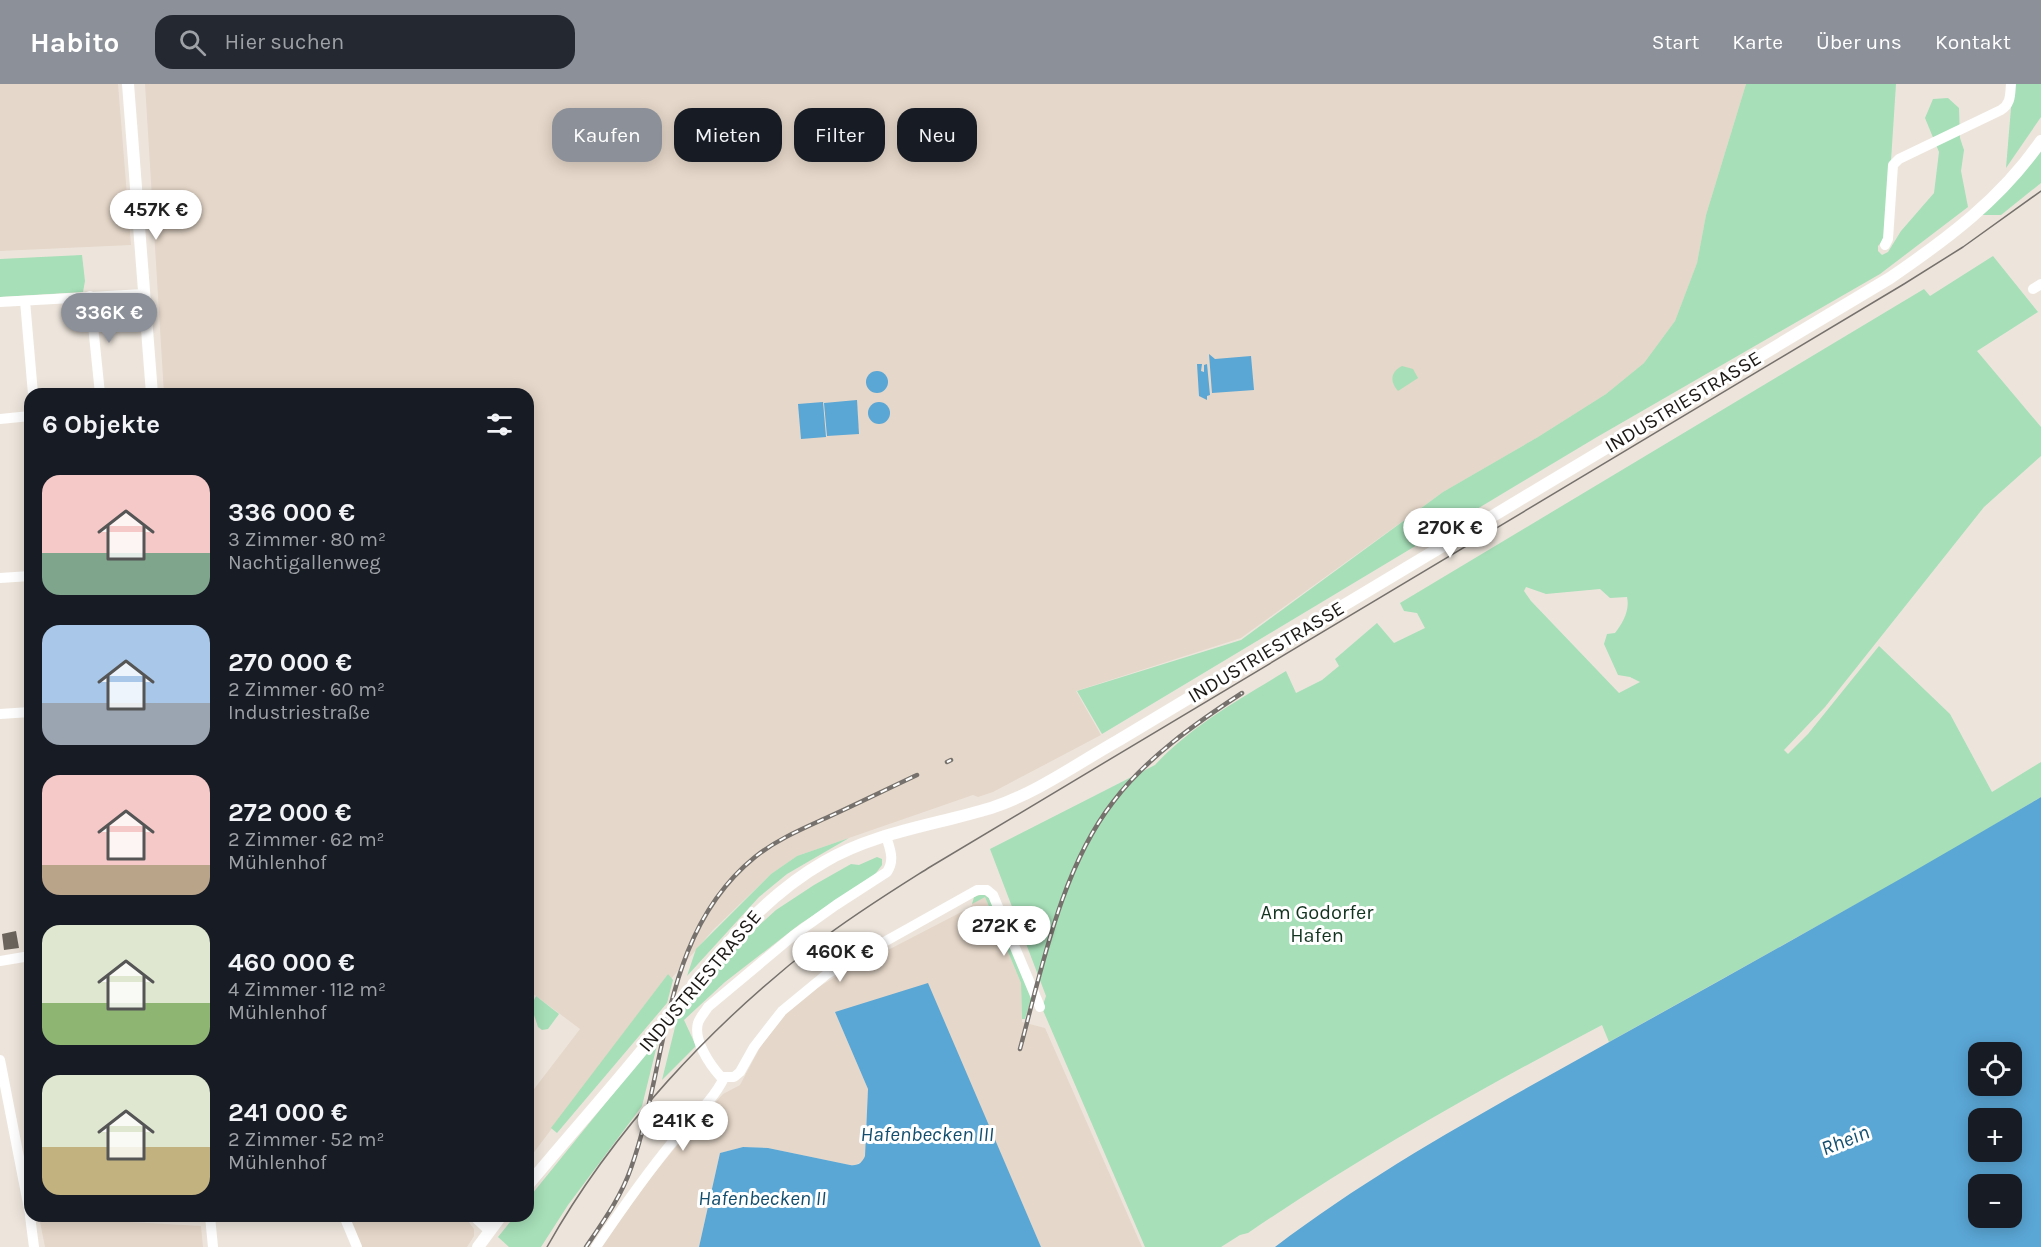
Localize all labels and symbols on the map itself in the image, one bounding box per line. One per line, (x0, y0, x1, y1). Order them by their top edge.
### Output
pin: 457K € (107, 190, 205, 241)
pin: 336K € (60, 293, 158, 344)
street label: INDUSTRIESTRASSE (1601, 346, 1765, 458)
pin: 270K € (1401, 508, 1499, 559)
street label: INDUSTRIESTRASSE (1184, 596, 1348, 708)
park label: Am Godorfer Hafen (1260, 901, 1374, 947)
street label: INDUSTRIESTRASSE (634, 905, 766, 1057)
pin: 272K € (955, 906, 1053, 957)
pin: 460K € (791, 932, 889, 983)
pin: 241K € (634, 1101, 732, 1152)
water label: Rhein (1817, 1120, 1873, 1160)
water label: Hafenbecken III (860, 1122, 994, 1146)
water label: Hafenbecken II (698, 1186, 826, 1210)

